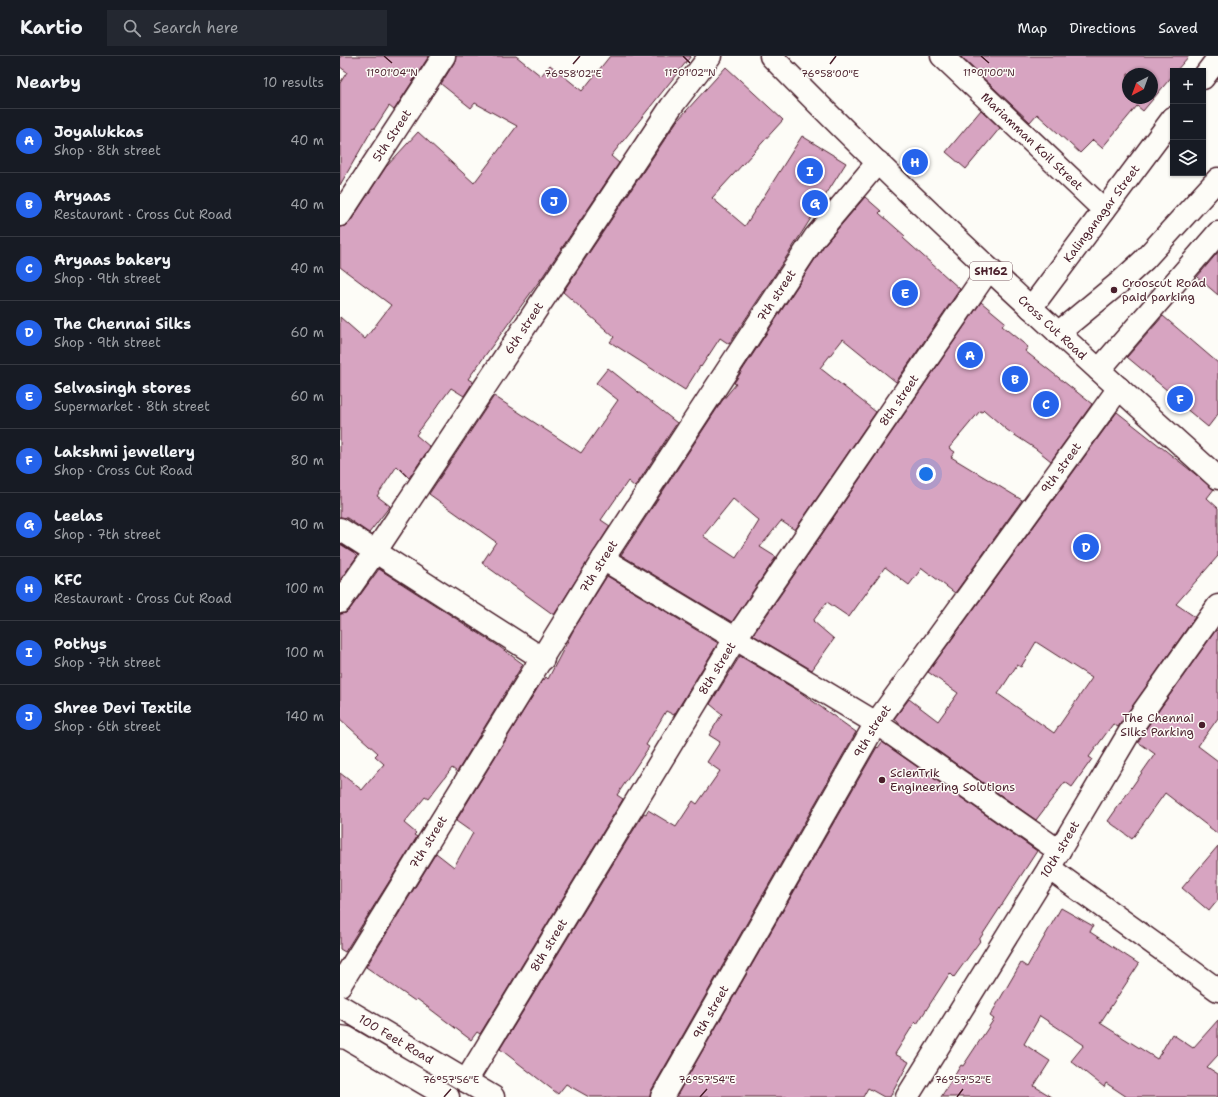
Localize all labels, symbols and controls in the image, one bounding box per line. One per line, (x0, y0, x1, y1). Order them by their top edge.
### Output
search box (107, 10, 387, 46)
text: Kartio (20, 15, 83, 40)
icon: search (121, 17, 143, 39)
text: Search here (153, 18, 239, 38)
text: Map (1018, 19, 1048, 37)
text: Directions (1070, 19, 1136, 37)
text: Saved (1158, 19, 1198, 37)
text: 11°01'04"N (366, 66, 418, 79)
text: 11°01'02"N (664, 66, 716, 79)
text: 11°01'00"N (963, 66, 1015, 79)
text: 76°58'02"E (544, 67, 602, 80)
text: 76°58'00"E (801, 67, 859, 80)
north arrow (1122, 68, 1158, 104)
map controls (1170, 68, 1206, 176)
button: + (1170, 68, 1206, 104)
text: Nearby (16, 71, 81, 93)
text: 10 results (263, 74, 324, 91)
street label: Mariamman Koil Street (977, 89, 1086, 194)
button: − (1170, 104, 1206, 140)
street label: 5th Street (369, 106, 415, 165)
text: Joyalukkas (54, 122, 144, 142)
text: A (24, 132, 34, 149)
text: 40 m (290, 132, 324, 149)
button: layers (1170, 140, 1206, 176)
text: Shop · 8th street (54, 142, 161, 159)
pin: H (902, 147, 928, 177)
pin: I (797, 156, 823, 186)
street label: Kalinganagar Street (1060, 161, 1143, 266)
text: Aryaas (54, 186, 111, 206)
pin: J (541, 186, 567, 216)
pin: G (802, 188, 828, 218)
text: B (25, 196, 33, 213)
text: 40 m (290, 196, 324, 213)
text: Restaurant · Cross Cut Road (54, 206, 232, 223)
text: Aryaas bakery (54, 250, 171, 270)
text: C (25, 260, 33, 277)
text: 40 m (290, 260, 324, 277)
road number: SH162 (970, 262, 1012, 280)
street label: 7th street (753, 266, 799, 325)
text: Shop · 9th street (54, 270, 161, 287)
place label: Crooscut Road paid parking (1122, 275, 1207, 305)
pin: E (892, 278, 918, 308)
marker: Crooscut Road paid parking (1109, 285, 1119, 295)
street label: Cross Cut Road (1014, 292, 1091, 364)
street label: 6th street (501, 299, 547, 357)
text: The Chennai Silks (54, 314, 191, 334)
text: D (24, 324, 34, 341)
text: 60 m (291, 324, 324, 341)
text: Shop · 9th street (54, 334, 161, 351)
pin: A (957, 340, 983, 370)
pin: B (1002, 364, 1028, 394)
street label: 8th street (876, 371, 922, 429)
text: Selvasingh stores (54, 378, 191, 398)
pin: F (1167, 384, 1193, 414)
text: E (25, 388, 33, 405)
text: 60 m (291, 388, 324, 405)
pin: C (1033, 389, 1059, 419)
text: Supermarket · 8th street (54, 398, 210, 415)
street label: 9th street (1037, 439, 1085, 497)
text: Lakshmi jewellery (54, 442, 195, 462)
text: F (25, 452, 33, 469)
text: 80 m (290, 452, 324, 469)
text: Shop · Cross Cut Road (54, 462, 192, 479)
your location (916, 464, 936, 484)
text: Leelas (54, 506, 103, 526)
text: G (24, 516, 34, 533)
text: 90 m (290, 516, 324, 533)
text: Shop · 7th street (54, 526, 161, 543)
pin: D (1073, 532, 1099, 562)
street label: 7th street (576, 537, 621, 596)
text: KFC (54, 570, 82, 590)
text: H (24, 580, 34, 597)
text: 100 m (285, 580, 324, 597)
text: Restaurant · Cross Cut Road (54, 590, 232, 607)
text: Pothys (54, 634, 107, 654)
street label: 8th street (695, 639, 739, 698)
text: I (25, 644, 33, 661)
text: 100 m (285, 644, 324, 661)
text: Shop · 7th street (54, 654, 161, 671)
text: Shree Devi Textile (54, 698, 192, 718)
street label: 9th street (850, 701, 895, 760)
text: J (25, 708, 33, 725)
text: 140 m (285, 708, 324, 725)
place label: The Chennai Silks Parking (1120, 710, 1194, 740)
text: Shop · 6th street (54, 718, 161, 735)
marker: The Chennai Silks Parking (1197, 720, 1207, 730)
place label: ScienTrik Engineering Solutions (890, 765, 1015, 795)
marker: ScienTrik Engineering Solutions (877, 775, 887, 785)
street label: 7th street (406, 813, 451, 871)
street label: 10th street (1037, 818, 1083, 881)
street label: 8th street (526, 916, 571, 975)
street label: 9th street (689, 982, 732, 1042)
street label: 100 Feet Road (355, 1011, 437, 1068)
text: 76°57'56"E (423, 1073, 479, 1086)
text: 76°57'54"E (679, 1073, 735, 1086)
text: 76°57'52"E (935, 1073, 991, 1086)

